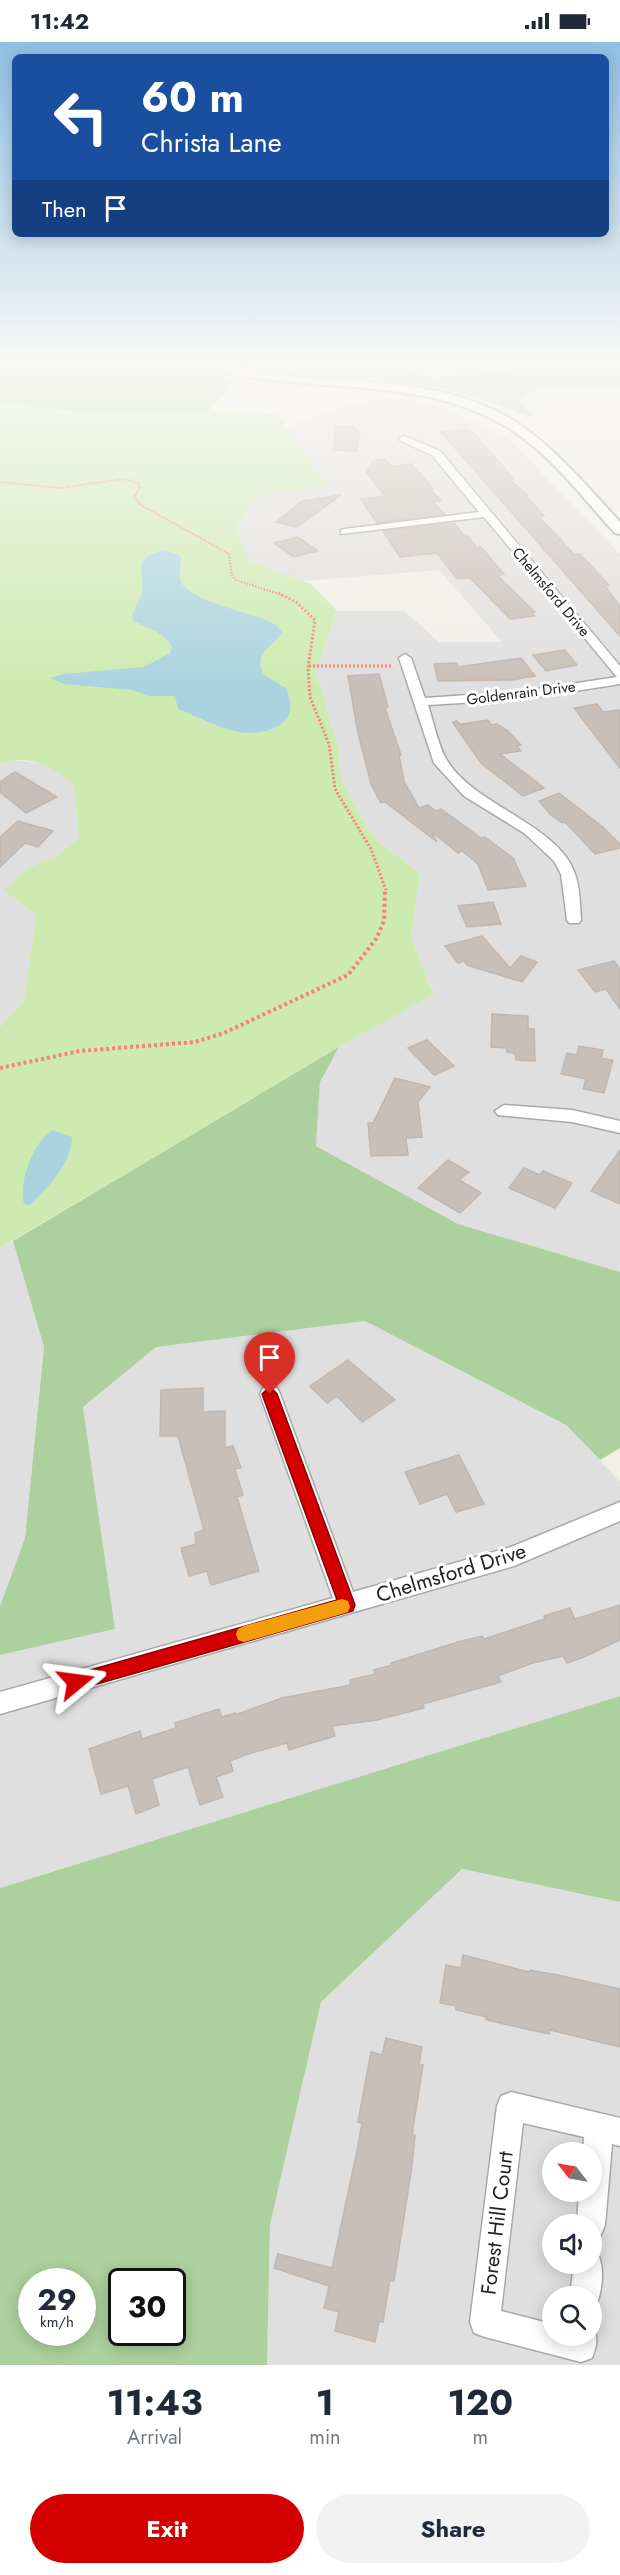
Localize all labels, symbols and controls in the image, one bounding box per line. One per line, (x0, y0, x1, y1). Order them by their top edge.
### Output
text: 11:42 (30, 5, 89, 37)
text: 60 m (141, 67, 244, 128)
icon: left (42, 78, 120, 156)
text: Christa Lane (141, 123, 282, 162)
icon: arrive (99, 192, 132, 225)
text: Then (42, 193, 87, 225)
street label: Chelmsford Drive (507, 542, 595, 642)
street label: Goldenrain Drive (465, 675, 577, 711)
pin (244, 1332, 295, 1394)
icon: arrive (253, 1341, 286, 1374)
street label: Chelmsford Drive (372, 1536, 530, 1610)
position arrow (44, 1650, 108, 1714)
north arrow (542, 2142, 602, 2202)
map controls (542, 2142, 602, 2346)
street label: Forest Hill Court (473, 2150, 521, 2296)
button: sound (542, 2214, 602, 2274)
speed limit sign: 30 (108, 2268, 186, 2346)
text: 29 (37, 2278, 77, 2321)
button: search (542, 2286, 602, 2346)
text: km/h (40, 2311, 74, 2333)
text: 11:43 (107, 2376, 203, 2428)
text: 1 (316, 2376, 334, 2428)
text: 120 (447, 2376, 513, 2428)
text: Arrival (127, 2423, 182, 2452)
text: min (309, 2423, 341, 2452)
text: m (472, 2423, 488, 2452)
button: Exit (30, 2494, 304, 2563)
button: Share (316, 2494, 590, 2563)

